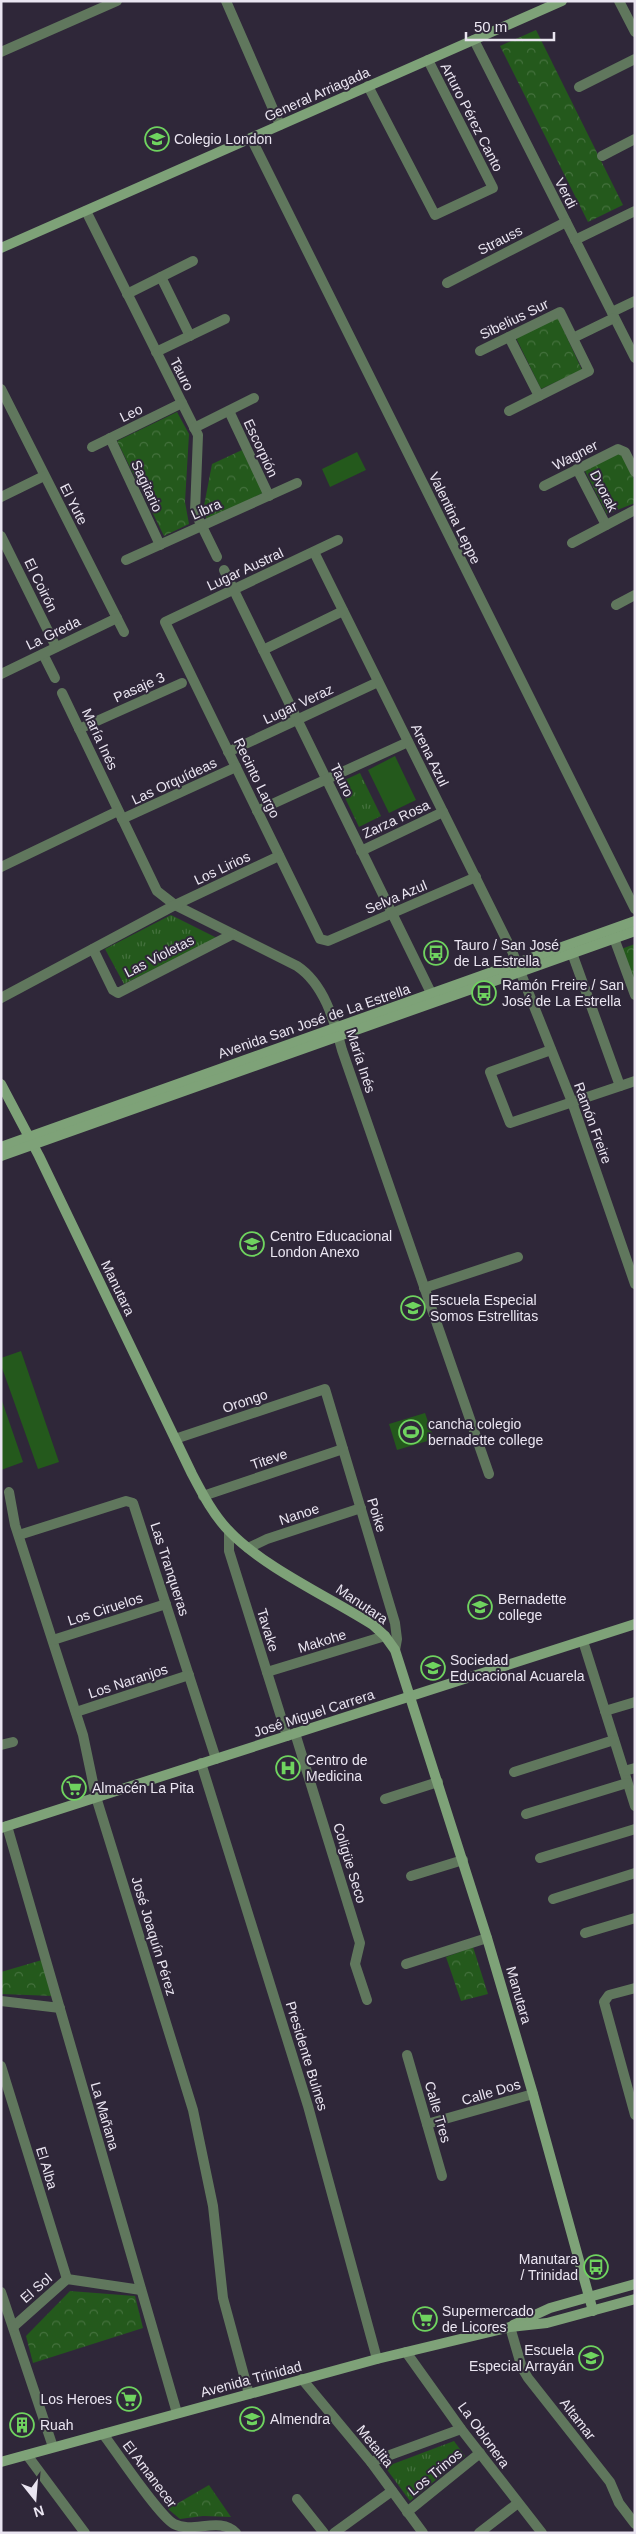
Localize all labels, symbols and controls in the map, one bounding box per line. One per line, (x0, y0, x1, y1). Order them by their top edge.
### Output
scale bar (466, 10, 554, 42)
text: 50 m (474, 18, 507, 35)
street label: Arturo Pérez Canto (438, 60, 506, 174)
street label: General Arriagada (262, 63, 372, 124)
school or university icon: Colegio London (144, 126, 170, 152)
place label: Colegio London (174, 131, 272, 147)
street label: Verdi (552, 175, 580, 211)
street label: Strauss (475, 222, 525, 258)
street label: Sibelius Sur (477, 295, 551, 343)
street label: Tauro (167, 355, 197, 393)
street label: Leo (117, 401, 145, 425)
street label: Escorpión (241, 416, 281, 480)
street label: Wagner (550, 437, 601, 473)
street label: Sagitario (128, 458, 166, 515)
street label: Dvorak (587, 468, 622, 515)
street label: Valentina Leppe (426, 469, 484, 567)
street label: El Yute (57, 481, 91, 527)
street label: Libra (189, 495, 224, 523)
street label: Lugar Austral (204, 544, 286, 594)
street label: El Coirón (21, 556, 61, 614)
street label: La Greda (23, 613, 83, 653)
street label: Pasaje 3 (111, 669, 167, 705)
street label: Lugar Veraz (260, 681, 336, 727)
street label: María Inés (79, 706, 121, 772)
street label: Arena Azul (408, 721, 452, 789)
street label: Recinto Largo (231, 735, 283, 821)
street label: Las Orquídeas (129, 754, 219, 808)
street label: Tauro (327, 761, 357, 799)
street label: Zarza Rosa (360, 796, 432, 842)
street label: Los Lirios (191, 848, 253, 888)
street label: Selva Azul (363, 877, 429, 917)
street label: Las Violetas (122, 932, 196, 980)
place label: Tauro / San José de La Estrella (454, 937, 559, 969)
bus stop icon: Tauro / San José de La Estrella (423, 940, 449, 966)
place label: Ramón Freire / San José de La Estrella (502, 977, 624, 1009)
street label: Avenida San José de La Estrella (216, 980, 412, 1061)
bus stop icon: Ramón Freire / San José de La Estrella (471, 980, 497, 1006)
street label: María Inés (343, 1027, 379, 1095)
street label: Ramón Freire (571, 1080, 615, 1166)
place label: Centro Educacional London Anexo (270, 1228, 392, 1260)
school or university icon: Centro Educacional London Anexo (239, 1231, 265, 1257)
street label: Manutara (98, 1258, 138, 1318)
place label: Escuela Especial Somos Estrellitas (430, 1292, 538, 1324)
school or university icon: Escuela Especial Somos Estrellitas (400, 1295, 426, 1321)
street label: Orongo (220, 1386, 270, 1416)
place label: cancha colegio bernadette college (428, 1416, 543, 1448)
sports icon: cancha colegio bernadette college (398, 1419, 424, 1445)
street label: Titeve (249, 1445, 290, 1473)
street label: Poike (364, 1496, 390, 1534)
street label: Nanoe (277, 1500, 321, 1528)
street label: Las Tranqueras (147, 1520, 193, 1618)
street label: Manutara (333, 1581, 391, 1627)
street label: Los Ciruelos (66, 1589, 144, 1629)
place label: Bernadette college (498, 1591, 567, 1623)
school or university icon: Bernadette college (467, 1594, 493, 1620)
street label: Tavake (254, 1606, 282, 1654)
street label: Makohe (296, 1626, 348, 1656)
place label: Sociedad Educacional Acuarela (450, 1652, 585, 1684)
school or university icon: Sociedad Educacional Acuarela (420, 1655, 446, 1681)
street label: Los Naranjos (86, 1661, 170, 1701)
street label: José Miguel Carrera (252, 1686, 377, 1740)
place label: Centro de Medicina (306, 1752, 368, 1784)
hospital icon: Centro de Medicina (275, 1755, 301, 1781)
supermarket icon: Almacén La Pita (61, 1775, 87, 1801)
place label: Almacén La Pita (92, 1780, 194, 1796)
street label: Coligüe Seco (330, 1821, 370, 1905)
street label: José Joaquín Pérez (128, 1874, 180, 1998)
street label: Manutara (503, 1964, 535, 2026)
street label: Presidente Bulnes (283, 1999, 331, 2113)
street label: Calle Dos (460, 2076, 522, 2108)
street label: La Mañana (88, 2080, 122, 2152)
street label: Calle Tres (422, 2080, 454, 2144)
street label: El Alba (33, 2145, 61, 2191)
place label: Manutara / Trinidad (519, 2251, 578, 2283)
bus stop icon: Manutara / Trinidad (583, 2254, 609, 2280)
street label: El Sol (17, 2270, 55, 2306)
place label: Supermercado de Licores (442, 2303, 534, 2335)
supermarket icon: Supermercado de Licores (412, 2306, 438, 2332)
place label: Escuela Especial Arrayán (469, 2342, 574, 2374)
school or university icon: Escuela Especial Arrayán (578, 2345, 604, 2371)
street label: Avenida Trinidad (199, 2358, 303, 2400)
supermarket icon: Los Heroes (116, 2386, 142, 2412)
place label: Los Heroes (40, 2391, 112, 2407)
street label: Altamar (557, 2395, 599, 2443)
street label: La Oblonera (455, 2399, 513, 2471)
school or university icon: Almendra (239, 2406, 265, 2432)
place label: Almendra (270, 2411, 330, 2427)
building icon: Ruah (9, 2412, 35, 2438)
place label: Ruah (40, 2417, 73, 2433)
street label: Metalita (353, 2422, 397, 2470)
street label: El Amanecer (120, 2437, 180, 2511)
street label: Los Trinos (405, 2445, 465, 2499)
north arrow (10, 2474, 60, 2524)
text: N (32, 2502, 46, 2521)

